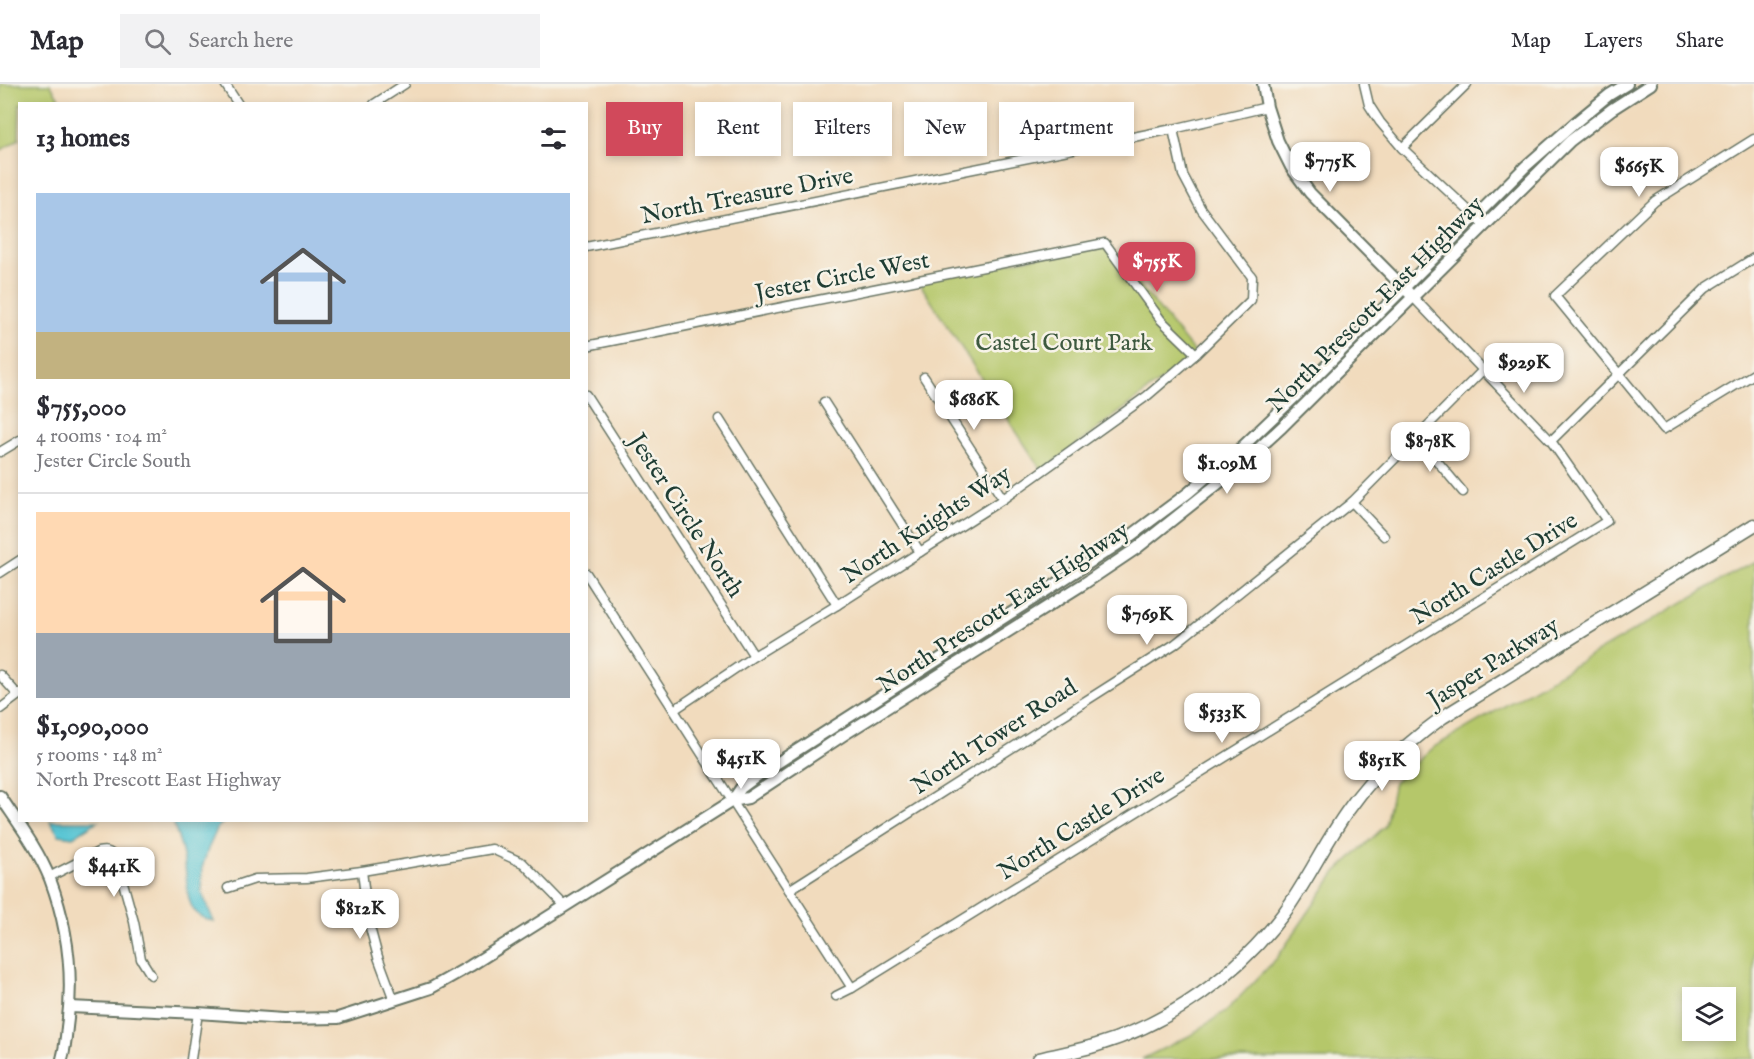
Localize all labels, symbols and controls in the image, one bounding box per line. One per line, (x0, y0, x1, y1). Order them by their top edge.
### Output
search box (120, 14, 540, 68)
text: Map (30, 24, 84, 59)
icon: search (141, 25, 174, 58)
text: Search here (189, 27, 293, 55)
text: Map (1511, 28, 1551, 55)
text: Layers (1584, 28, 1643, 55)
text: Share (1676, 28, 1724, 55)
chip: Buy (606, 102, 683, 156)
chip: Rent (695, 102, 781, 156)
chip: Filters (793, 102, 892, 156)
chip: New (904, 102, 987, 156)
chip: Apartment (999, 102, 1134, 156)
text: 13 homes (36, 122, 130, 155)
icon: filters (537, 122, 570, 155)
pin: $775K (1288, 142, 1372, 193)
pin: $665K (1597, 147, 1681, 198)
text: $775K (1304, 149, 1356, 174)
text: $665K (1614, 154, 1664, 179)
street label: North Treasure Drive (638, 161, 856, 232)
street label: North Prescott East Highway (1261, 190, 1491, 420)
icon: home (249, 232, 357, 340)
pin: $755K (1115, 242, 1199, 293)
street label: Jester Circle West (750, 245, 932, 310)
text: $755K (1132, 249, 1182, 274)
park label: Castel Court Park (975, 328, 1153, 359)
pin: $929K (1482, 343, 1566, 394)
text: $929K (1498, 350, 1550, 375)
pin: $686K (932, 380, 1016, 431)
text: $686K (949, 387, 999, 412)
text: $755,000 (36, 391, 127, 424)
pin: $878K (1388, 422, 1472, 473)
text: 4 rooms · 104 m² (36, 424, 167, 449)
street label: Jester Circle North (619, 425, 751, 604)
text: $878K (1405, 429, 1455, 454)
pin: $1.09M (1178, 444, 1276, 495)
text: Jester Circle South (36, 449, 191, 474)
text: $1.09M (1197, 451, 1257, 476)
street label: North Knights Way (836, 459, 1017, 592)
street label: North Castle Drive (1406, 506, 1584, 633)
street label: North Prescott East Highway (872, 515, 1136, 701)
icon: home (249, 551, 357, 659)
pin: $769K (1105, 595, 1189, 646)
text: $769K (1121, 602, 1173, 627)
street label: Jasper Parkway (1420, 610, 1565, 718)
street label: North Tower Road (906, 672, 1084, 802)
pin: $533K (1180, 693, 1264, 744)
text: $533K (1198, 700, 1246, 725)
text: $1,090,000 (36, 710, 149, 743)
pin: $451K (699, 739, 783, 790)
pin: $851K (1340, 741, 1424, 792)
text: 5 rooms · 148 m² (36, 743, 163, 768)
text: $451K (716, 746, 766, 771)
text: $851K (1358, 748, 1406, 773)
street label: North Castle Drive (993, 761, 1171, 888)
text: North Prescott East Highway (36, 768, 281, 793)
pin: $441K (72, 847, 156, 898)
text: $441K (88, 854, 140, 879)
pin: $812K (318, 889, 402, 940)
text: $812K (335, 896, 385, 921)
map controls (1682, 987, 1736, 1041)
button: layers (1682, 987, 1736, 1041)

